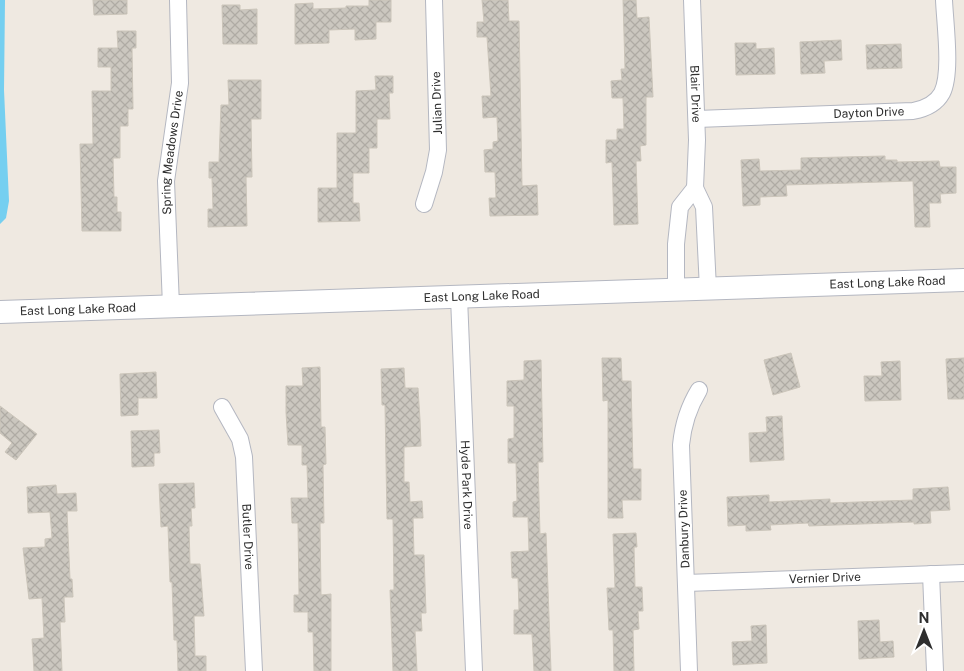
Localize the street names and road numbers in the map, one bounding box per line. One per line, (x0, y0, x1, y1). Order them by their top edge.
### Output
street label: Blair Drive (687, 65, 703, 123)
street label: Julian Drive (429, 71, 445, 135)
street label: Spring Meadows Drive (159, 89, 186, 215)
street label: Dayton Drive (833, 104, 905, 121)
street label: East Long Lake Road (829, 274, 946, 291)
street label: East Long Lake Road (423, 287, 540, 305)
street label: East Long Lake Road (20, 300, 136, 318)
street label: Hyde Park Drive (458, 440, 475, 530)
street label: Danbury Drive (676, 489, 692, 569)
street label: Butler Drive (239, 503, 256, 570)
street label: Vernier Drive (789, 570, 861, 586)

